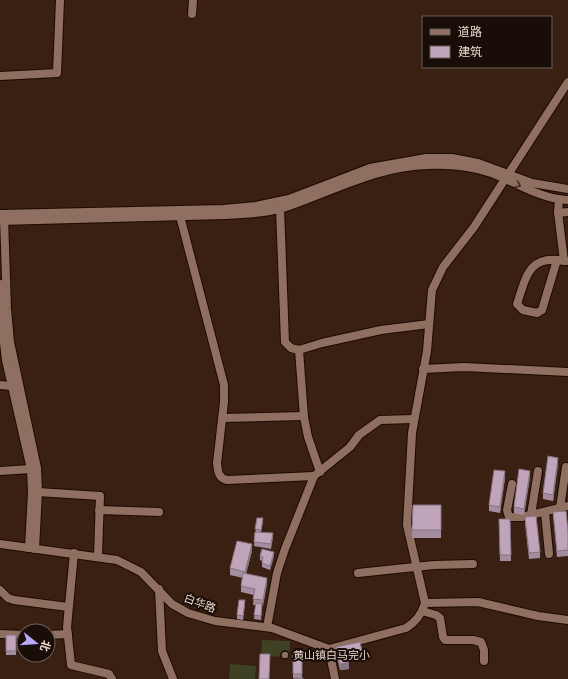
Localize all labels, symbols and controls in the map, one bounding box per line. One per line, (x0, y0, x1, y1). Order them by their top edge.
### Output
legend (422, 16, 552, 68)
text: 道路 (458, 23, 482, 40)
text: 建筑 (458, 43, 482, 60)
one-way arrow (513, 180, 521, 188)
street label: 白华路 (182, 590, 218, 615)
north arrow (16, 623, 56, 663)
text: 北 (37, 639, 55, 654)
place label: 黄山镇白马完小 (293, 647, 370, 662)
marker: 黄山镇白马完小 (280, 650, 290, 660)

